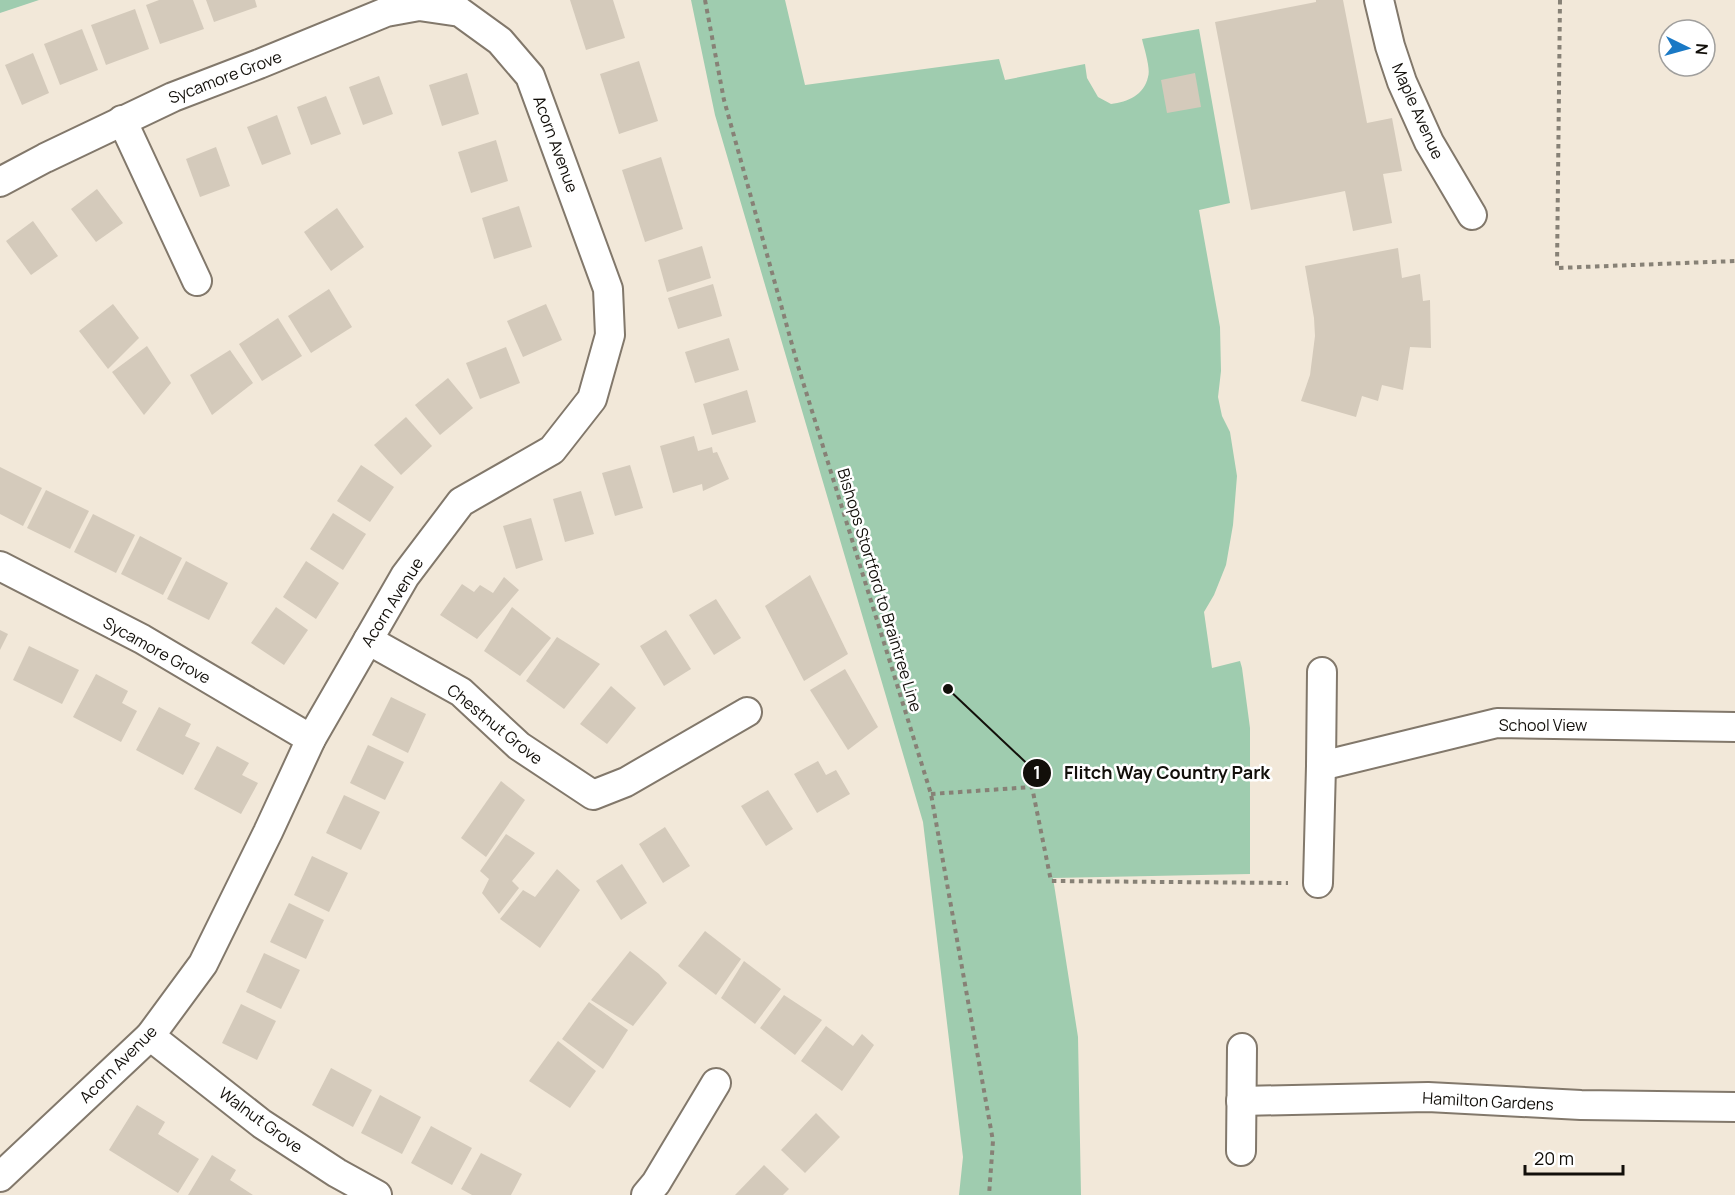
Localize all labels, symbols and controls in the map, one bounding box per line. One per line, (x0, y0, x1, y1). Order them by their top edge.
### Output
north arrow (1657, 18, 1717, 78)
text: N (1690, 43, 1713, 56)
street label: Sycamore Grove (165, 45, 285, 109)
street label: Maple Avenue (1387, 60, 1449, 162)
street label: Acorn Avenue (528, 93, 584, 195)
street label: Bishops Stortford to Braintree Line (832, 466, 928, 714)
street label: Acorn Avenue (356, 553, 428, 651)
street label: Sycamore Grove (99, 611, 215, 689)
street label: Chestnut Grove (443, 679, 547, 769)
street label: School View (1499, 714, 1587, 736)
callout: Flitch Way Country Park (1022, 755, 1282, 791)
text: 1 (1033, 760, 1041, 784)
text: Flitch Way Country Park (1064, 760, 1271, 784)
street label: Acorn Avenue (74, 1020, 162, 1108)
street label: Walnut Grove (215, 1082, 307, 1158)
street label: Hamilton Gardens (1422, 1087, 1554, 1115)
scale bar (1525, 1138, 1622, 1176)
text: 20 m (1534, 1146, 1574, 1170)

